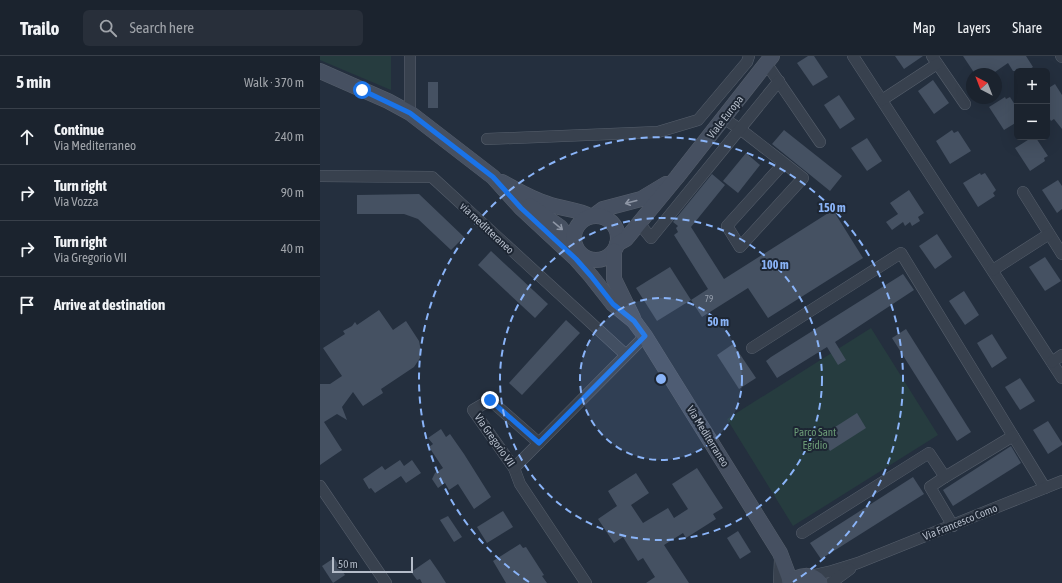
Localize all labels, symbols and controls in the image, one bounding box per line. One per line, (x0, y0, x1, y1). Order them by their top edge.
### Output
search box (83, 10, 363, 46)
text: Trailo (20, 17, 59, 39)
icon: search (97, 17, 119, 39)
text: Search here (129, 19, 194, 36)
text: Map (913, 20, 935, 36)
text: Layers (957, 20, 990, 36)
text: Share (1012, 20, 1042, 36)
north arrow (966, 68, 1002, 104)
map controls (1014, 68, 1050, 140)
button: + (1014, 68, 1050, 104)
text: 5 min (16, 72, 51, 92)
text: Walk · 370 m (244, 75, 304, 90)
route start (353, 81, 371, 99)
street label: Viale Europa (705, 93, 745, 141)
button: − (1014, 104, 1050, 140)
text: Continue (54, 121, 104, 138)
icon: ahead (16, 126, 38, 148)
text: 240 m (275, 129, 304, 144)
text: Via Mediterraneo (54, 138, 136, 153)
text: Turn right (54, 177, 107, 194)
icon: right (16, 182, 38, 204)
text: 90 m (281, 185, 304, 200)
text: Via Vozza (54, 194, 99, 209)
one-way arrow (625, 199, 638, 206)
street label: via meditteraneo (458, 200, 516, 256)
text: 150 m (818, 201, 846, 215)
one-way arrow (552, 222, 563, 231)
text: Turn right (54, 233, 107, 250)
icon: right (16, 238, 38, 260)
text: 40 m (281, 241, 304, 256)
text: Via Gregorio VII (54, 250, 127, 265)
text: 100 m (761, 258, 789, 272)
icon: arrive (16, 294, 38, 316)
house number: 79 (705, 294, 713, 304)
text: Arrive at destination (54, 296, 165, 313)
text: 50 m (707, 315, 729, 329)
centre of rings (654, 372, 668, 386)
route end (481, 391, 499, 409)
street label: Via Mediterraneo (685, 403, 731, 469)
street label: Via Gregorio VII (472, 411, 518, 469)
park label: Parco Sant Egidio (794, 426, 836, 451)
street label: Via Francesco Como (921, 502, 999, 542)
scale bar (332, 555, 413, 574)
text: 50 m (338, 558, 358, 570)

